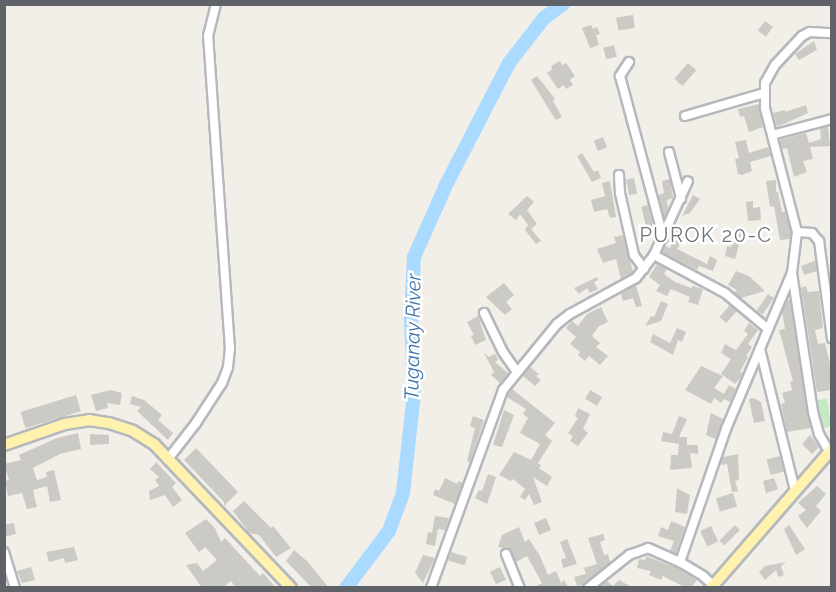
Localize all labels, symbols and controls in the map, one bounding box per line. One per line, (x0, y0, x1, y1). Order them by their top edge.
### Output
district label: PUROK 20-C (639, 223, 773, 247)
water label: Tuganay River (400, 273, 426, 401)

